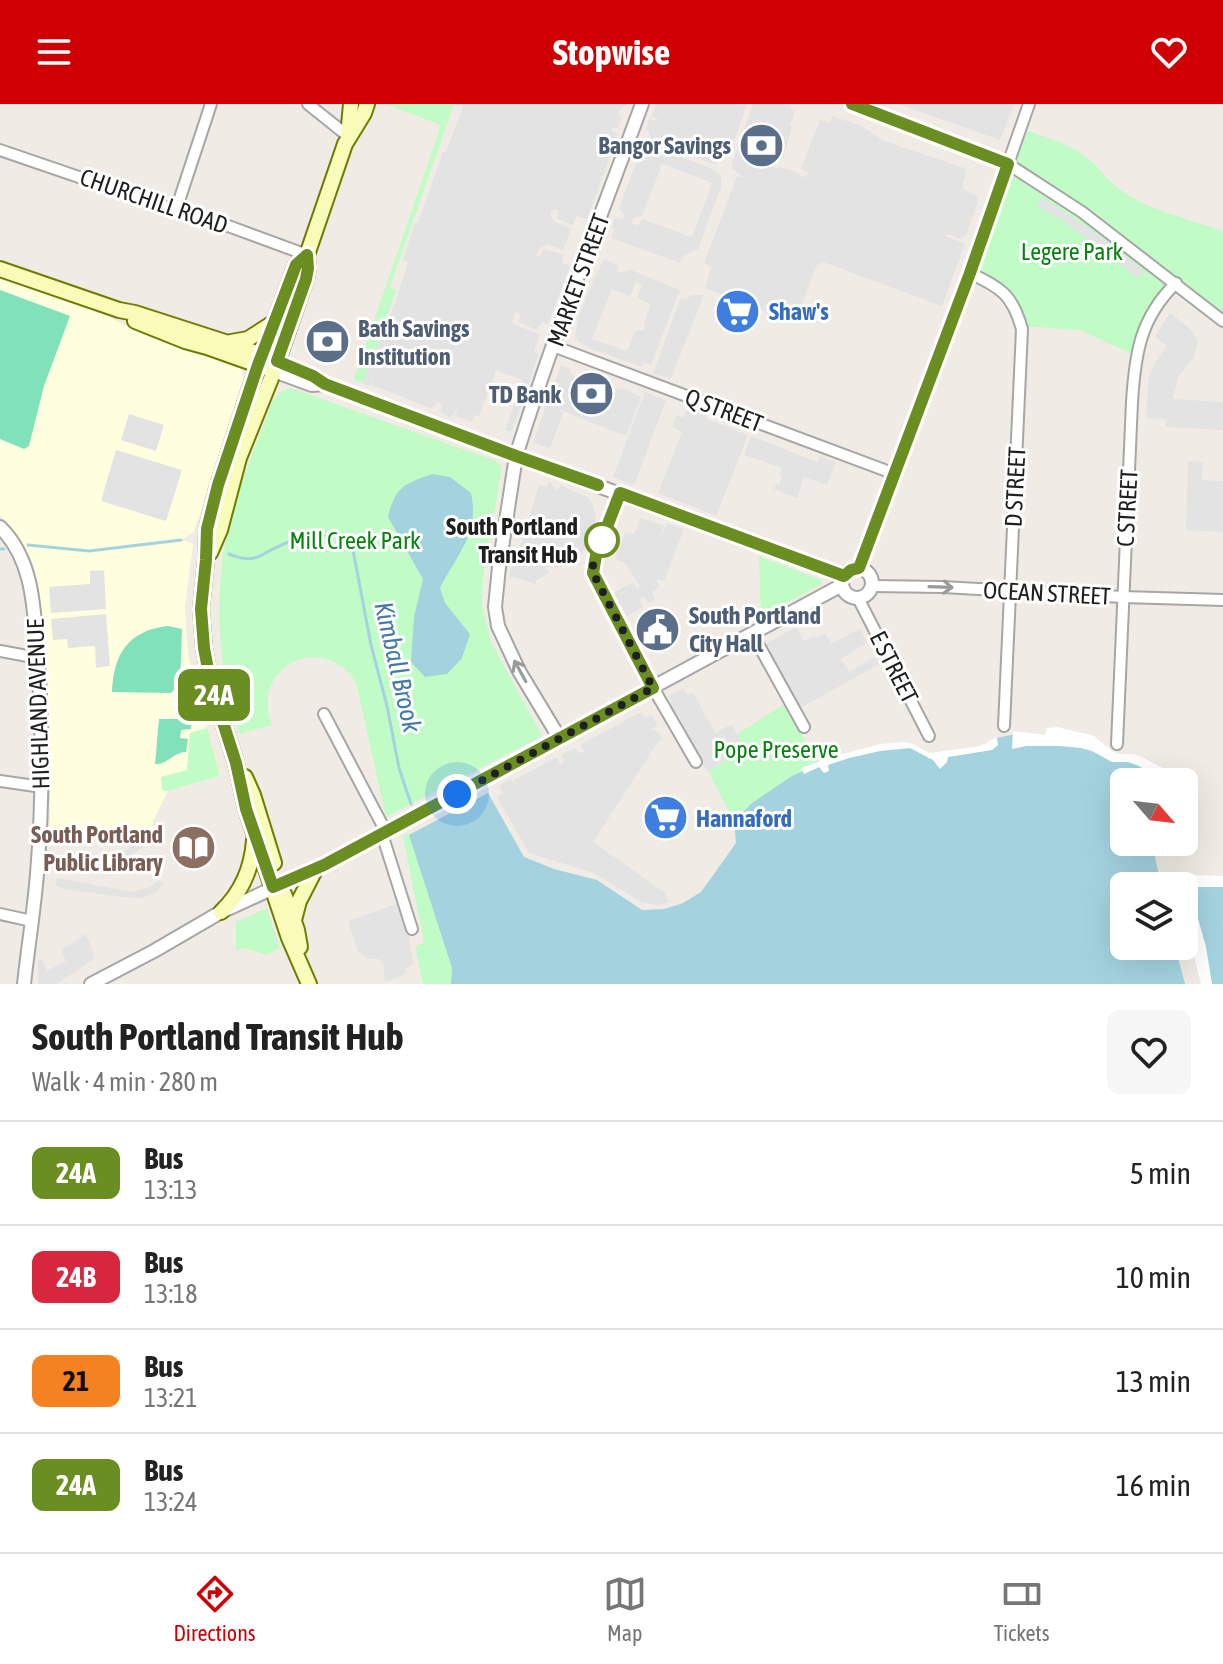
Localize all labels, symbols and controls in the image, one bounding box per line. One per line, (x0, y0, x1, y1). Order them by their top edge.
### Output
icon: menu (32, 30, 76, 74)
icon: heart (1147, 30, 1191, 74)
text: Stopwise (553, 31, 670, 73)
bank icon: Bangor Savings (738, 121, 786, 169)
place label: Bangor Savings (598, 132, 732, 159)
street label: CHURCHILL ROAD (77, 163, 231, 239)
street label: MARKET STREET (542, 210, 615, 350)
park label: Legere Park (1021, 238, 1124, 265)
supermarket icon: Shaw's (714, 287, 762, 335)
place label: Shaw's (769, 298, 829, 325)
place label: Bath Savings Institution (358, 315, 470, 370)
bank icon: Bath Savings Institution (303, 318, 351, 366)
bank icon: TD Bank (568, 370, 616, 418)
place label: TD Bank (489, 381, 561, 408)
street label: Q STREET (681, 383, 767, 437)
street label: D STREET (999, 446, 1031, 528)
street label: C STREET (1111, 468, 1143, 548)
place label: South Portland Transit Hub (446, 513, 578, 568)
marker: South Portland Transit Hub (585, 523, 619, 557)
park label: Mill Creek Park (289, 527, 421, 554)
street label: OCEAN STREET (982, 576, 1112, 610)
one-way arrow (927, 579, 954, 594)
water label: Kimball Brook (368, 599, 428, 736)
place label: South Portland City Hall (689, 602, 821, 657)
public building icon: South Portland City Hall (634, 605, 682, 653)
street label: HIGHLAND AVENUE (22, 618, 54, 790)
street label: E STREET (864, 627, 924, 708)
one-way arrow (512, 660, 527, 684)
line badge: 24A (168, 669, 260, 721)
text: 24A (194, 679, 234, 711)
park label: Pope Preserve (713, 736, 839, 763)
north arrow (1110, 768, 1198, 856)
map controls (1110, 768, 1198, 960)
your location (437, 774, 477, 814)
supermarket icon: Hannaford (641, 794, 689, 842)
place label: Hannaford (696, 805, 792, 832)
place label: South Portland Public Library (31, 821, 163, 876)
library icon: South Portland Public Library (170, 824, 218, 872)
button: layers (1110, 872, 1198, 960)
button: heart (1107, 1010, 1191, 1094)
text: South Portland Transit Hub (32, 1015, 404, 1058)
text: Walk · 4 min · 280 m (32, 1067, 218, 1097)
text: Bus (144, 1141, 183, 1175)
text: 5 min (1130, 1156, 1191, 1190)
text: 24A (56, 1157, 96, 1189)
text: 13:13 (144, 1175, 198, 1205)
text: Bus (144, 1245, 183, 1279)
text: 10 min (1116, 1260, 1191, 1294)
text: 24B (56, 1261, 96, 1293)
text: 13:18 (144, 1279, 198, 1309)
text: Bus (144, 1349, 183, 1383)
text: 13 min (1116, 1364, 1191, 1398)
text: 21 (63, 1365, 89, 1397)
text: 13:21 (144, 1383, 198, 1413)
text: Bus (144, 1453, 183, 1487)
text: 16 min (1116, 1468, 1191, 1502)
text: 24A (56, 1469, 96, 1501)
text: 13:24 (144, 1487, 198, 1517)
tab: Directions (174, 1572, 256, 1646)
tab: Map (603, 1572, 647, 1646)
tab: Tickets (994, 1572, 1049, 1646)

